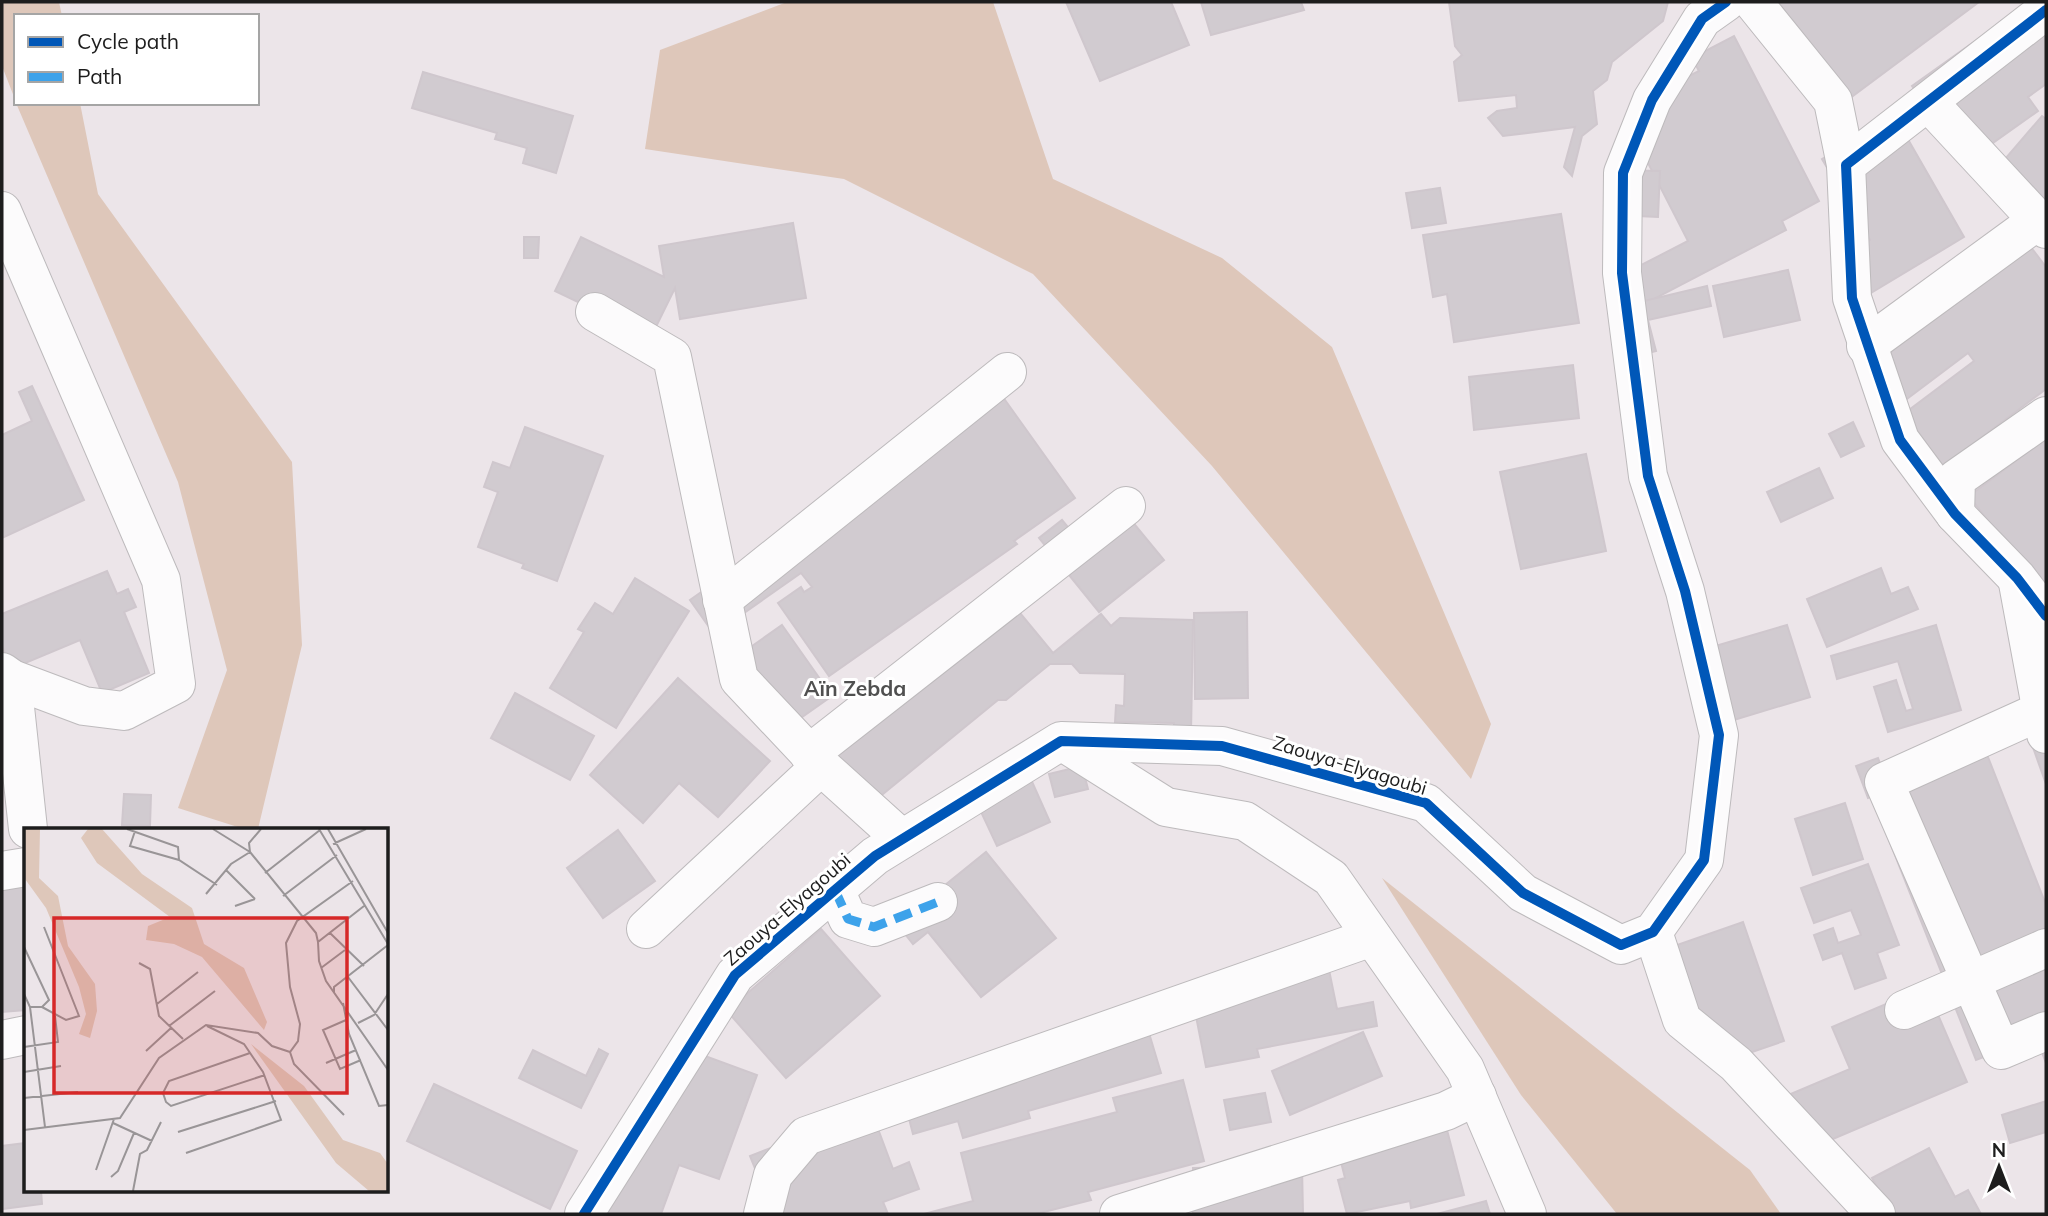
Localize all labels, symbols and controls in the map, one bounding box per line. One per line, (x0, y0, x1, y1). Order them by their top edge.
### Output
legend (14, 14, 259, 105)
text: Cycle path (77, 28, 179, 54)
text: Path (77, 63, 122, 89)
district label: Aïn Zebda (804, 675, 906, 701)
street label: Zaouya-Elyagoubi (1270, 730, 1430, 800)
inset map (24, 828, 388, 1192)
street label: Zaouya-Elyagoubi (719, 847, 855, 971)
north arrow (1964, 1132, 2034, 1202)
text: N (1992, 1138, 2006, 1162)

